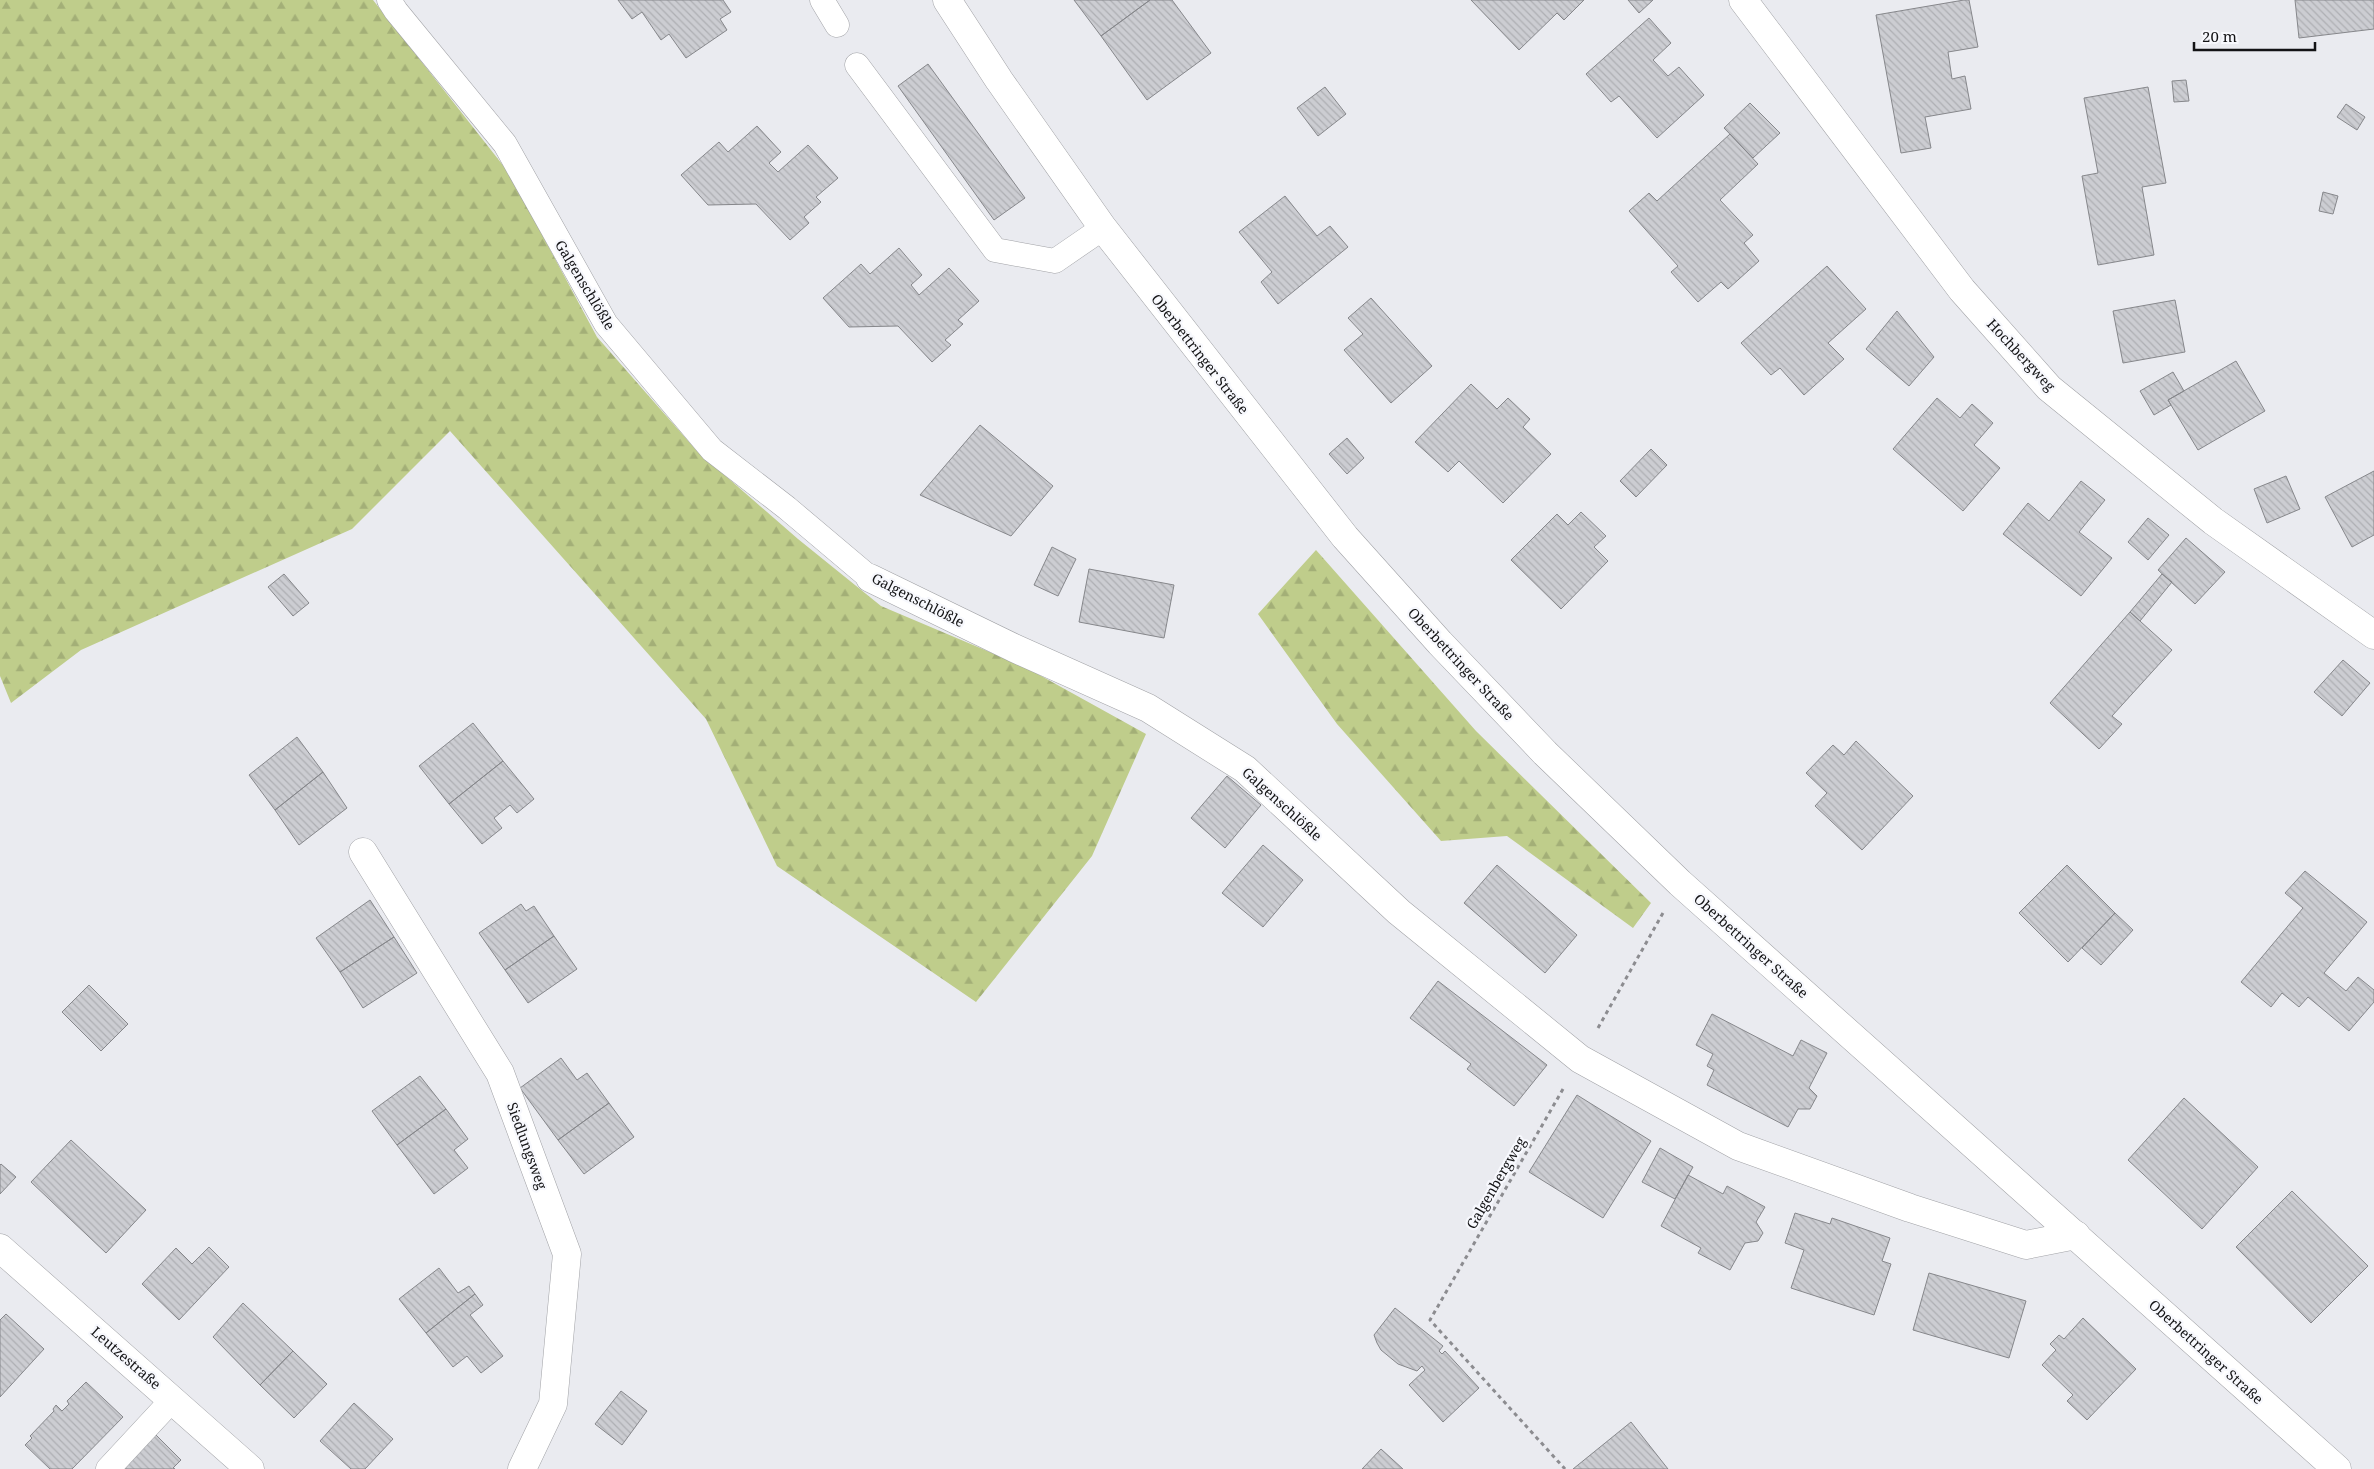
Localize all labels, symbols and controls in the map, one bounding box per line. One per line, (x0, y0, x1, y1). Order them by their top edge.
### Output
scale bar (2194, 20, 2315, 52)
text: 20 m (2202, 26, 2237, 46)
street label: Galgenschlößle (551, 236, 620, 333)
street label: Oberbettringer Straße (1147, 290, 1253, 418)
street label: Hochbergweg (1983, 314, 2060, 395)
street label: Galgenschlößle (869, 568, 968, 631)
street label: Oberbettringer Straße (1404, 603, 1519, 724)
street label: Galgenschlößle (1238, 763, 1326, 845)
street label: Oberbettringer Straße (1690, 889, 1813, 1002)
street label: Siedlungsweg (503, 1100, 552, 1192)
street label: Galgenbergweg (1461, 1133, 1530, 1232)
street label: Oberbettringer Straße (2145, 1295, 2268, 1408)
street label: Leutzestraße (87, 1322, 165, 1393)

